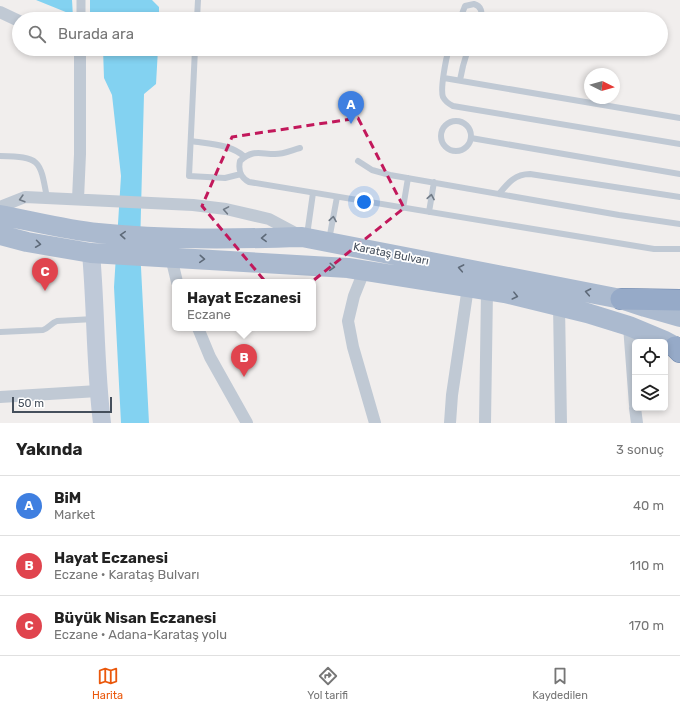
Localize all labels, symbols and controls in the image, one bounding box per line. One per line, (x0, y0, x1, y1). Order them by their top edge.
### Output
search box (12, 12, 668, 56)
icon: search (26, 23, 48, 45)
text: Burada ara (58, 25, 134, 43)
north arrow (584, 68, 620, 104)
pin: A (338, 91, 364, 124)
your location (354, 192, 374, 212)
one-way arrow (19, 194, 26, 202)
one-way arrow (426, 194, 435, 200)
one-way arrow (223, 206, 229, 214)
one-way arrow (328, 216, 337, 222)
one-way arrow (119, 231, 126, 240)
one-way arrow (261, 234, 267, 242)
one-way arrow (35, 239, 41, 248)
street label: Karataş Bulvarı (352, 240, 430, 268)
one-way arrow (199, 255, 205, 264)
pin: C (32, 258, 58, 291)
one-way arrow (329, 263, 335, 272)
one-way arrow (458, 264, 464, 272)
popup (172, 279, 316, 331)
text: Hayat Eczanesi (187, 289, 301, 307)
one-way arrow (585, 289, 592, 297)
one-way arrow (512, 291, 518, 299)
text: Eczane (187, 307, 231, 322)
map controls (632, 339, 668, 411)
button: locate (632, 339, 668, 375)
pin: B (231, 344, 257, 377)
button: layers (632, 375, 668, 411)
scale bar (12, 395, 112, 414)
text: 50 m (18, 397, 44, 410)
text: Yakında (16, 439, 82, 459)
text: 3 sonuç (616, 442, 664, 457)
text: BiM (54, 489, 81, 507)
text: A (24, 498, 34, 513)
text: 40 m (633, 498, 664, 513)
text: Market (54, 507, 95, 522)
text: Hayat Eczanesi (54, 549, 168, 567)
text: B (24, 558, 34, 573)
text: 110 m (630, 558, 664, 573)
text: Eczane · Karataş Bulvarı (54, 567, 199, 582)
text: Büyük Nisan Eczanesi (54, 609, 216, 627)
text: C (24, 618, 34, 633)
text: 170 m (629, 618, 664, 633)
text: Eczane · Adana-Karataş yolu (54, 627, 227, 642)
tab: Harita (92, 665, 123, 702)
tab: Yol tarifi (307, 665, 348, 702)
tab: Kaydedilen (532, 665, 588, 702)

